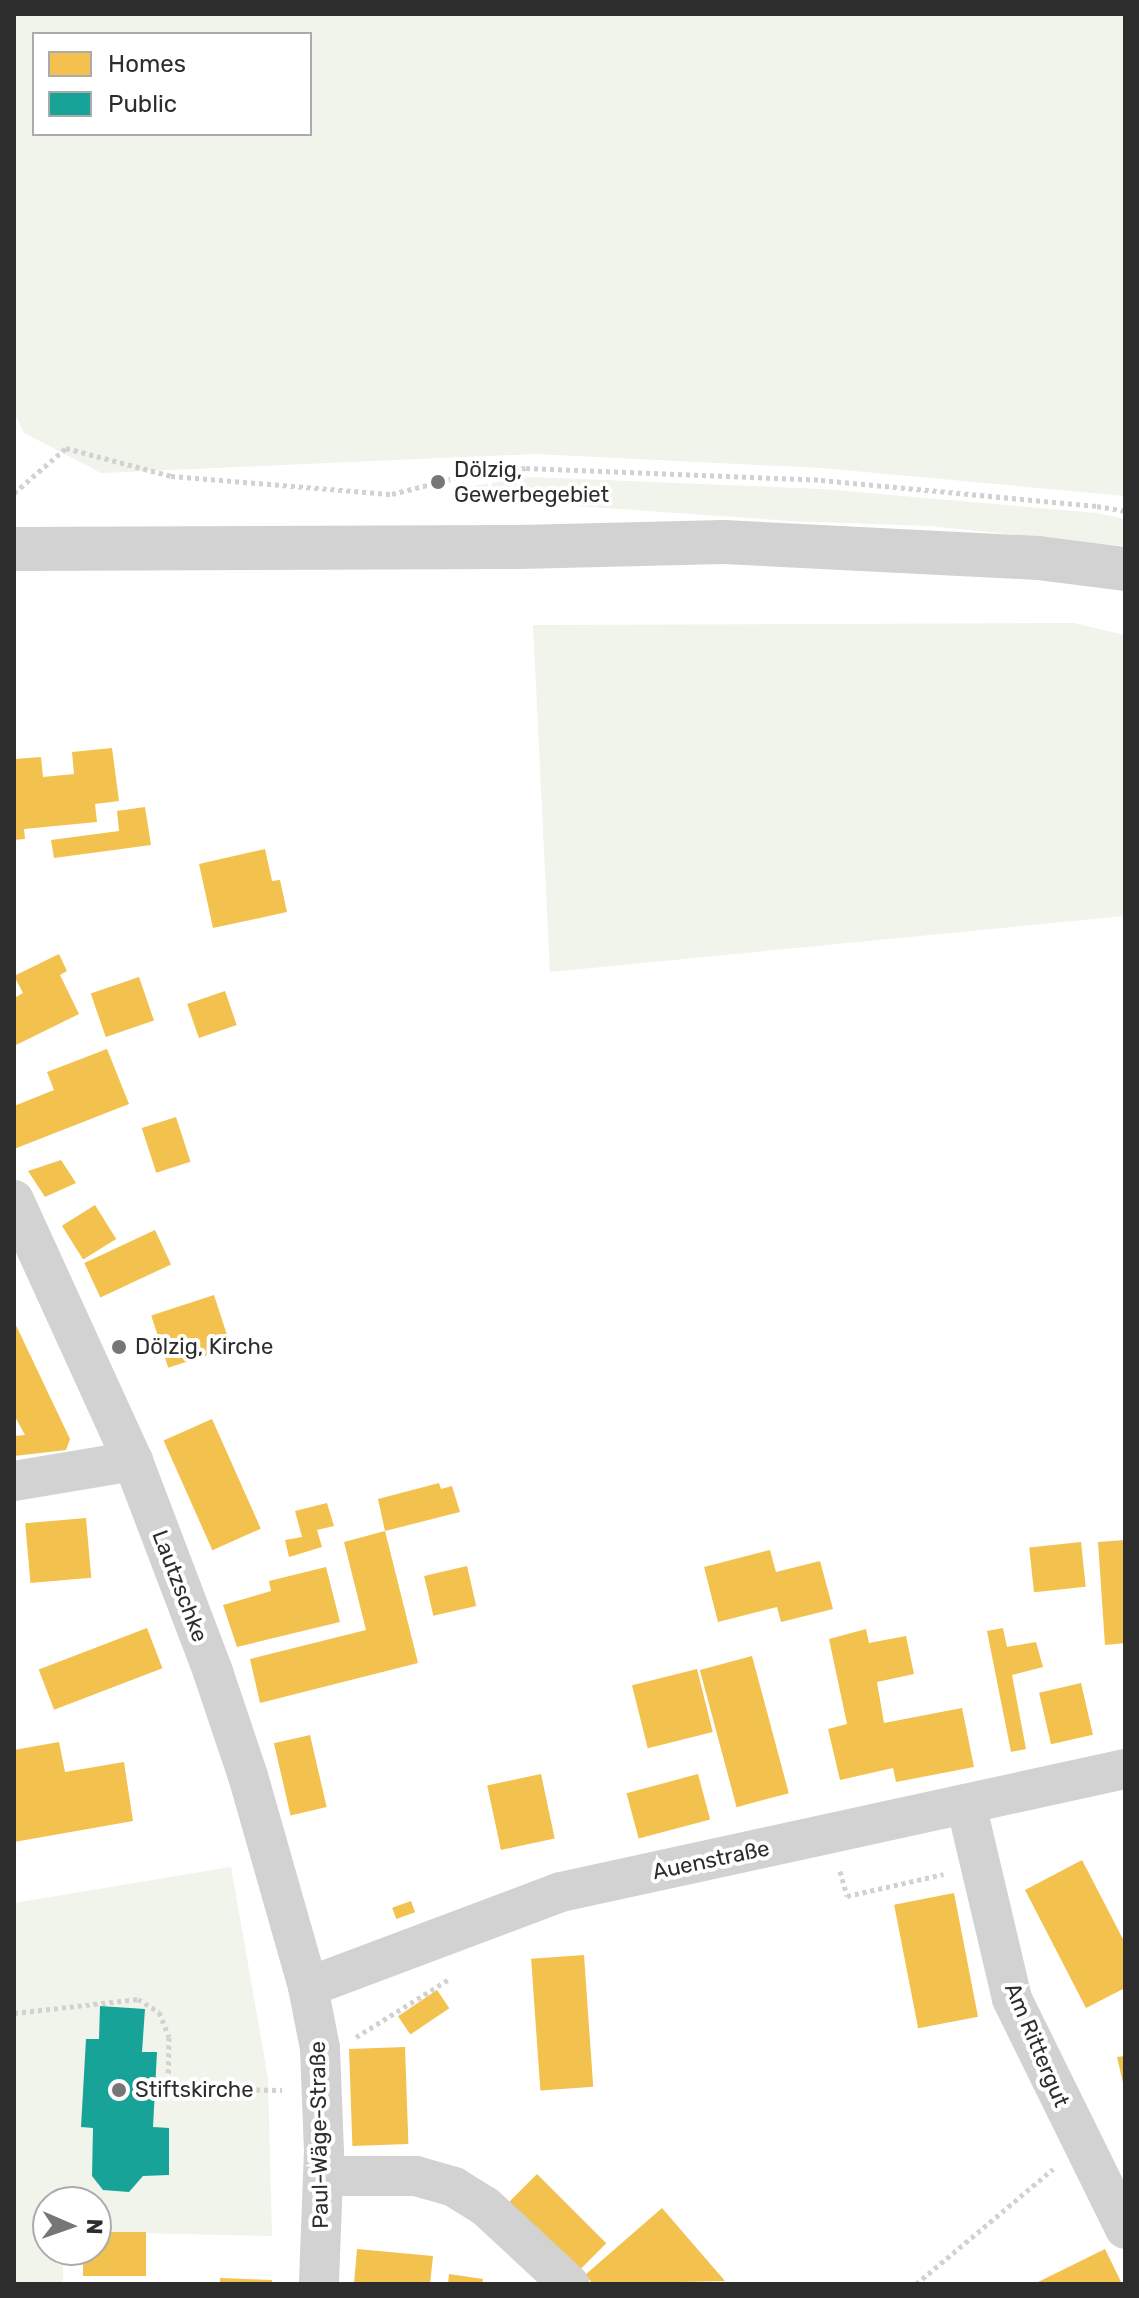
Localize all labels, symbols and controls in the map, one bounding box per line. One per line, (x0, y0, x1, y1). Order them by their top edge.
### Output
legend (32, 32, 312, 136)
text: Homes (108, 50, 186, 78)
text: Public (108, 90, 177, 118)
place label: Dölzig, Gewerbegebiet (454, 456, 609, 508)
marker: Dölzig, Gewerbegebiet (429, 473, 447, 491)
place label: Dölzig, Kirche (135, 1334, 273, 1360)
marker: Dölzig, Kirche (110, 1338, 128, 1356)
street label: Lautzschke (147, 1526, 213, 1646)
street label: Auenstraße (650, 1835, 772, 1885)
street label: Am Rittergut (999, 1979, 1075, 2111)
street label: Paul-Wäge-Straße (304, 2041, 334, 2229)
place label: Stiftskirche (135, 2077, 254, 2103)
marker: Stiftskirche (110, 2081, 128, 2099)
north arrow (32, 2186, 112, 2266)
text: N (81, 2218, 108, 2235)

